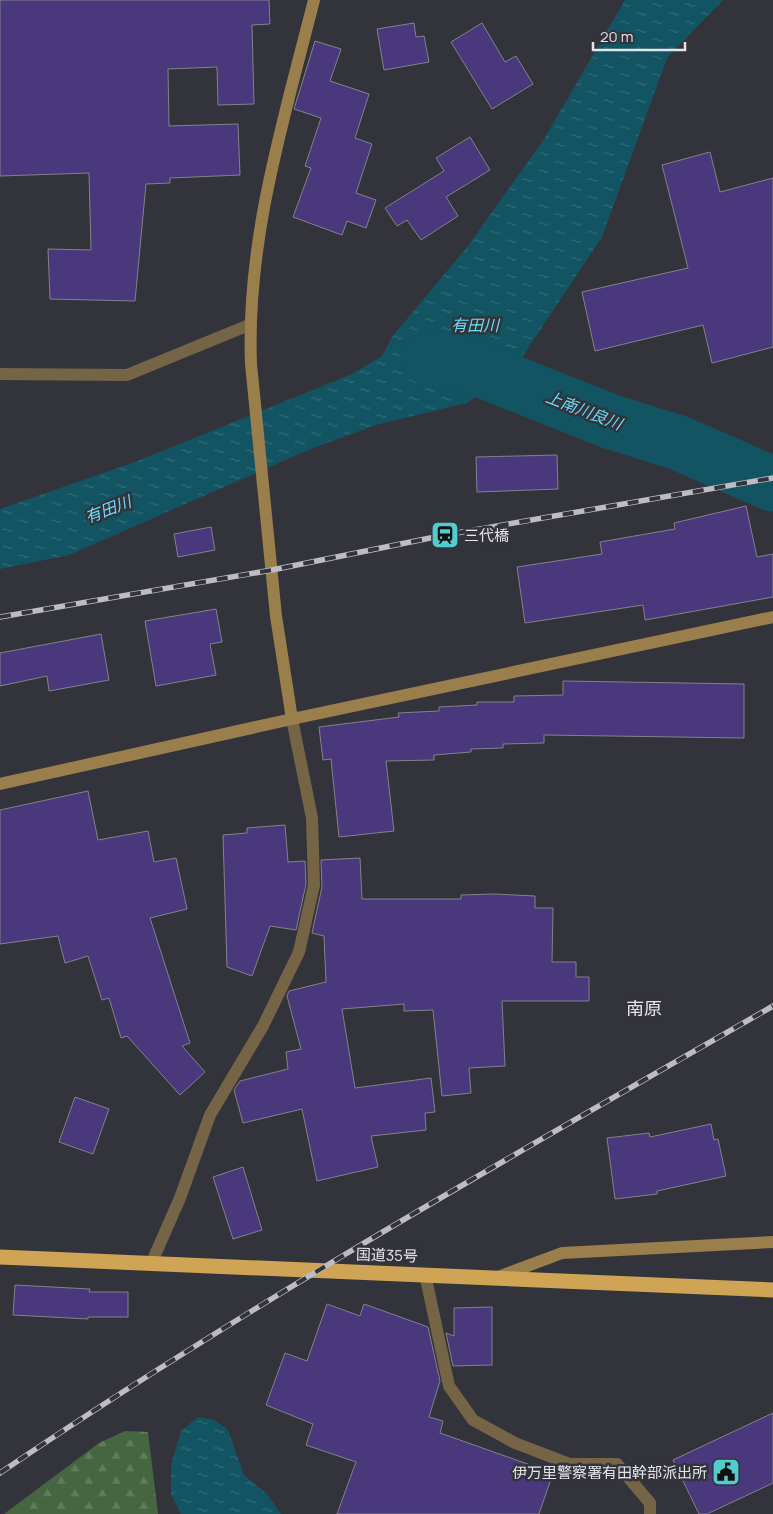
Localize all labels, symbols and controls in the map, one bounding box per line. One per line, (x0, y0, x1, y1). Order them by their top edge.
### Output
scale bar (593, 20, 686, 52)
text: 20 m (600, 26, 633, 47)
water label: 有田川 (451, 314, 501, 336)
water label: 上南川良川 (543, 385, 627, 435)
water label: 有田川 (82, 489, 136, 528)
station icon: 三代橋 (430, 520, 460, 550)
place label: 三代橋 (464, 525, 509, 546)
district label: 南原 (626, 996, 662, 1020)
street label: 国道35号 (356, 1243, 418, 1267)
public building icon: 伊万里警察署有田幹部派出所 (711, 1457, 741, 1487)
place label: 伊万里警察署有田幹部派出所 (512, 1462, 707, 1483)

